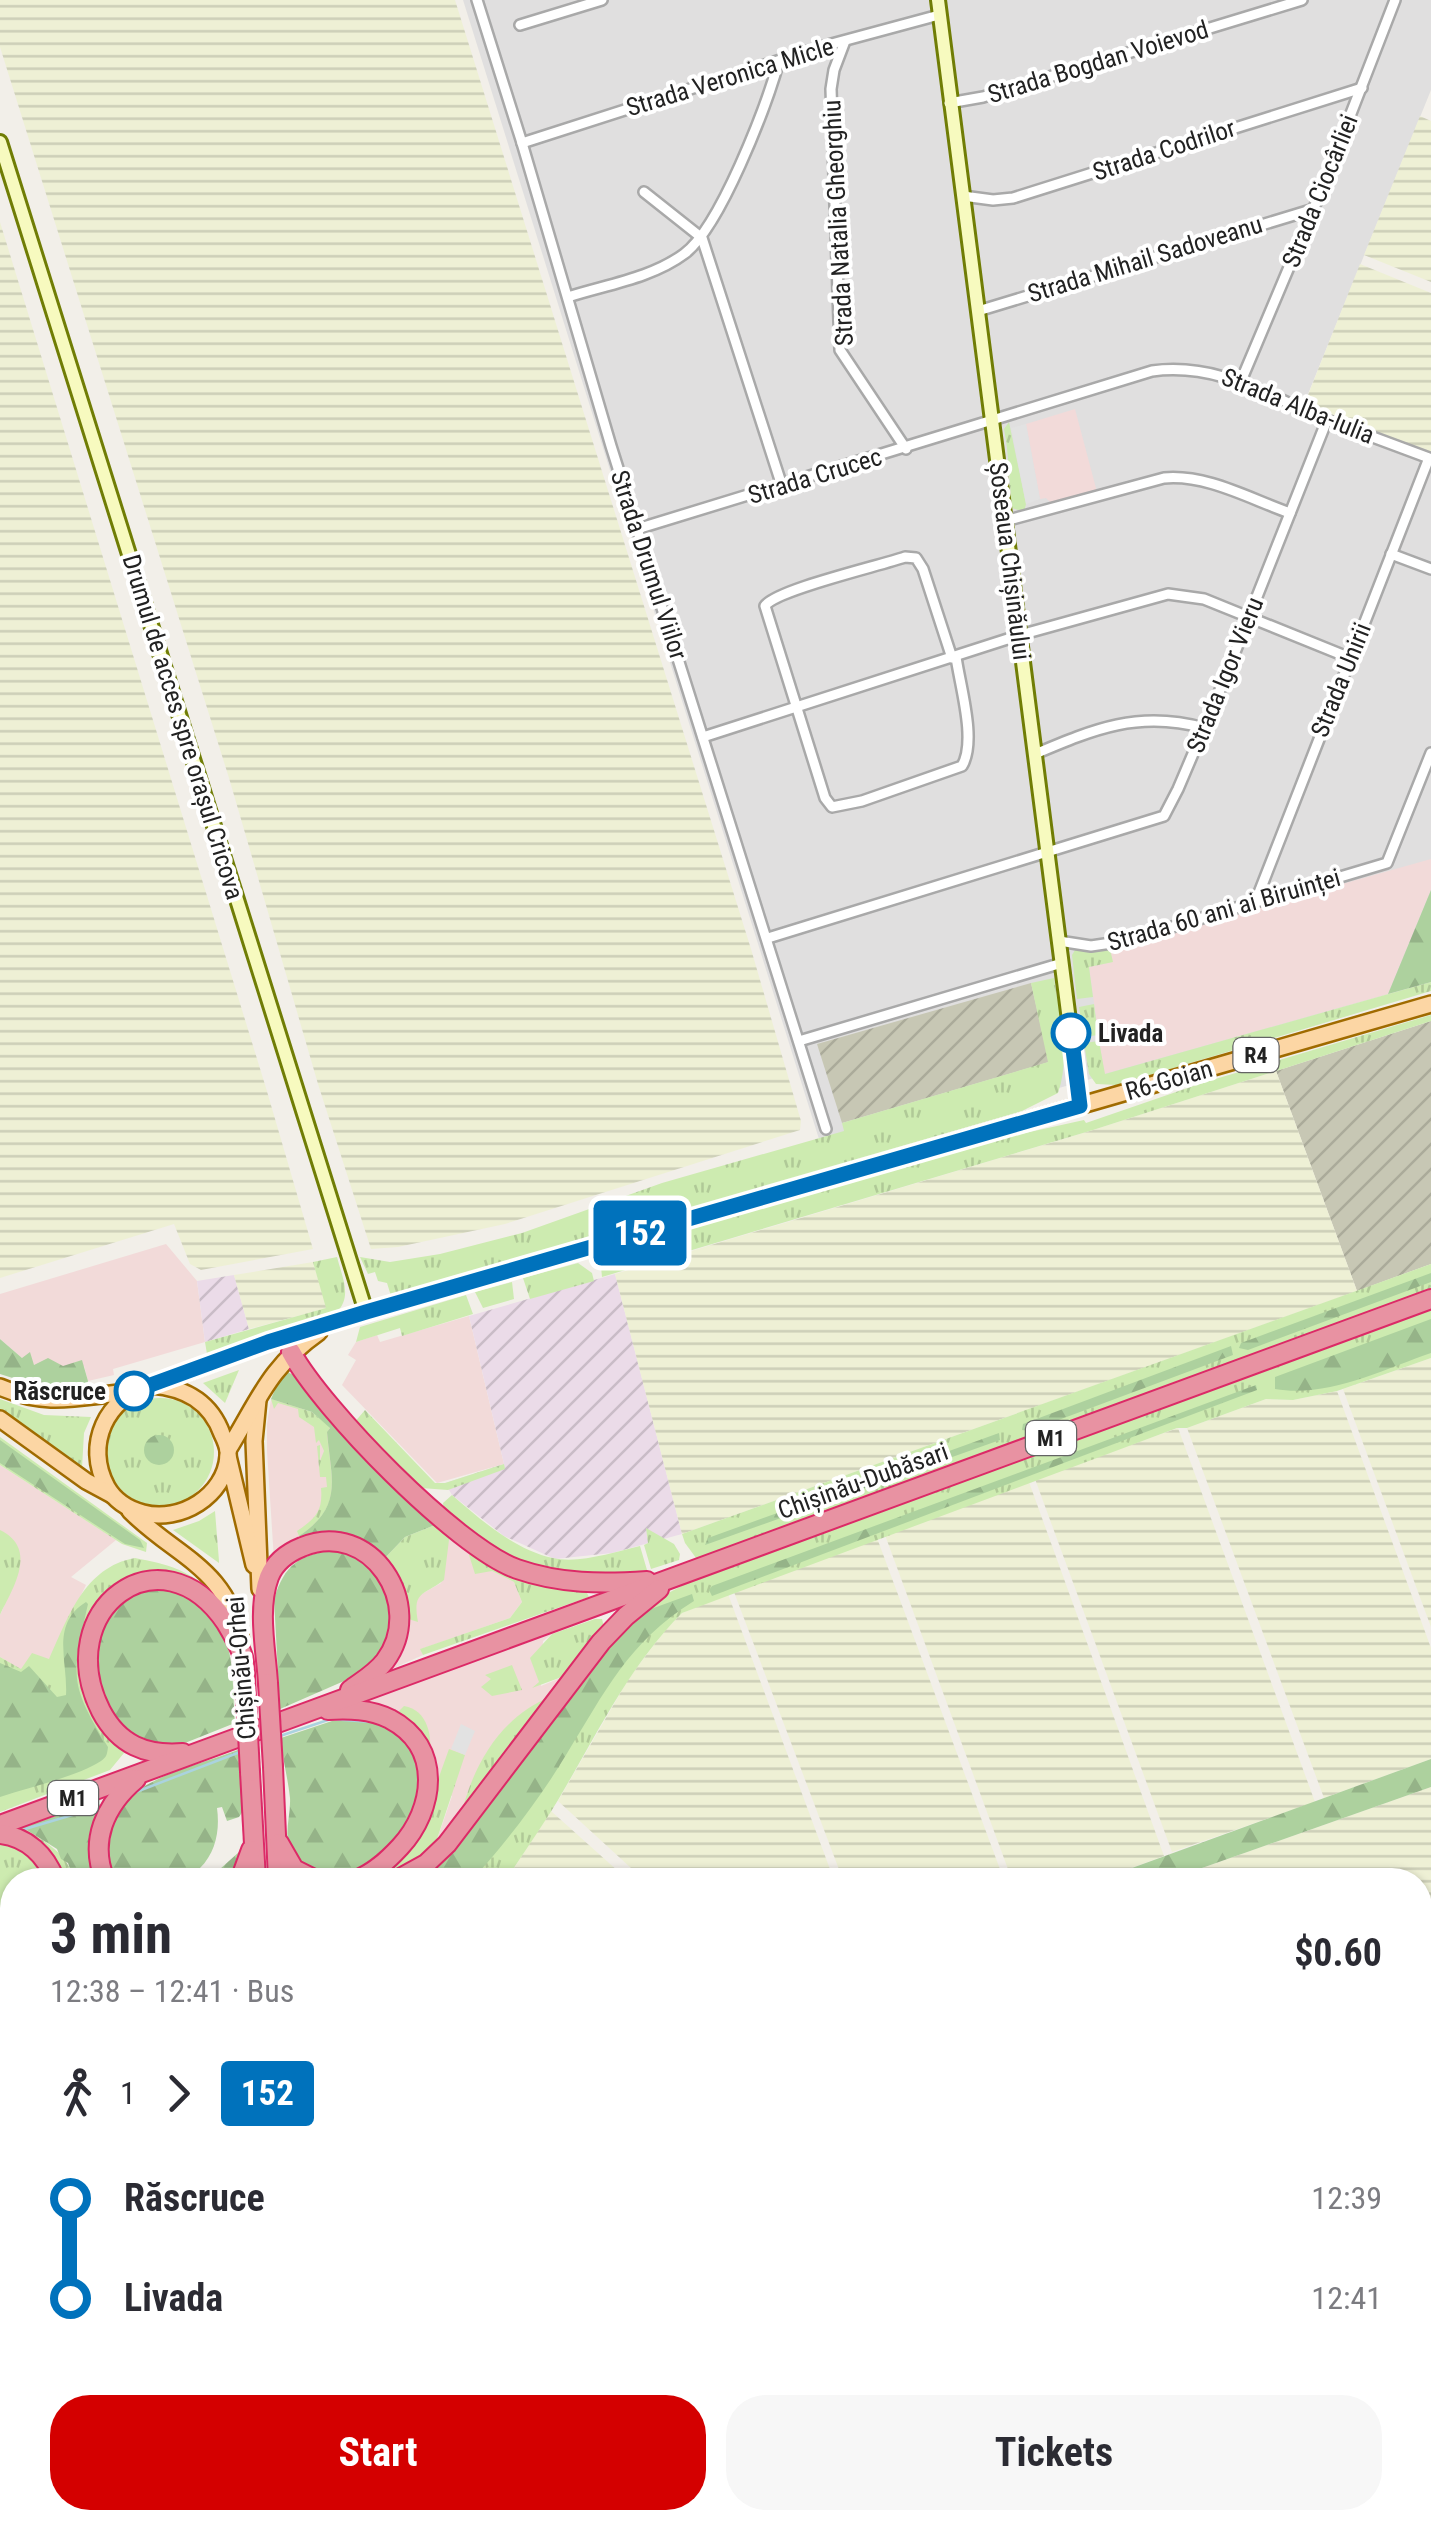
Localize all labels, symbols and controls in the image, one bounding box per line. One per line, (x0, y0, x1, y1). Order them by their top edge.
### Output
street label: Strada Bogdan Voievod (984, 15, 1212, 109)
street label: Strada Veronica Micle (623, 32, 837, 122)
street label: Strada Natalia Gheorghiu (817, 99, 859, 347)
street label: Strada Ciocârliei (1276, 110, 1364, 272)
street label: Strada Codrilor (1089, 113, 1239, 187)
street label: Strada Mihail Sadoveanu (1024, 210, 1266, 308)
street label: Strada Alba-Iulia (1217, 362, 1379, 450)
street label: Strada Crucec (745, 442, 885, 510)
street label: Șoseaua Chișinăului (982, 460, 1037, 662)
street label: Strada Drumul Viilor (605, 467, 693, 664)
street label: Drumul de acces spre orașul Cricova (116, 551, 249, 903)
street label: Strada Igor Vieru (1181, 593, 1269, 757)
street label: Strada Unirii (1305, 619, 1377, 741)
street label: Strada 60 ani ai Biruinței (1104, 863, 1344, 958)
marker: Livada (1052, 1014, 1090, 1052)
place label: Livada (1098, 1019, 1163, 1048)
road number: R4 (1234, 1038, 1278, 1072)
street label: R6-Goian (1122, 1054, 1216, 1106)
line badge: 152 (582, 1200, 698, 1266)
text: 152 (613, 1213, 667, 1254)
marker: Răscruce (115, 1372, 153, 1410)
place label: Răscruce (14, 1377, 106, 1406)
road number: M1 (1026, 1421, 1076, 1455)
street label: Chișinău-Dubăsari (774, 1437, 952, 1526)
street label: Chișinău-Orhei (220, 1595, 263, 1741)
road number: M1 (48, 1781, 98, 1815)
text: 3 min (50, 1902, 172, 1966)
text: $0.60 (1294, 1931, 1382, 1975)
text: 12:38 – 12:41 · Bus (50, 1972, 294, 2010)
icon: walk (50, 2066, 105, 2121)
icon: forward (151, 2066, 206, 2121)
text: 152 (241, 2073, 294, 2114)
text: 1 (120, 2074, 136, 2112)
text: Răscruce (124, 2176, 265, 2220)
text: 12:39 (1311, 2179, 1382, 2217)
text: Livada (124, 2276, 223, 2320)
text: 12:41 (1311, 2279, 1382, 2317)
button: Start (50, 2395, 706, 2510)
button: Tickets (726, 2395, 1382, 2510)

